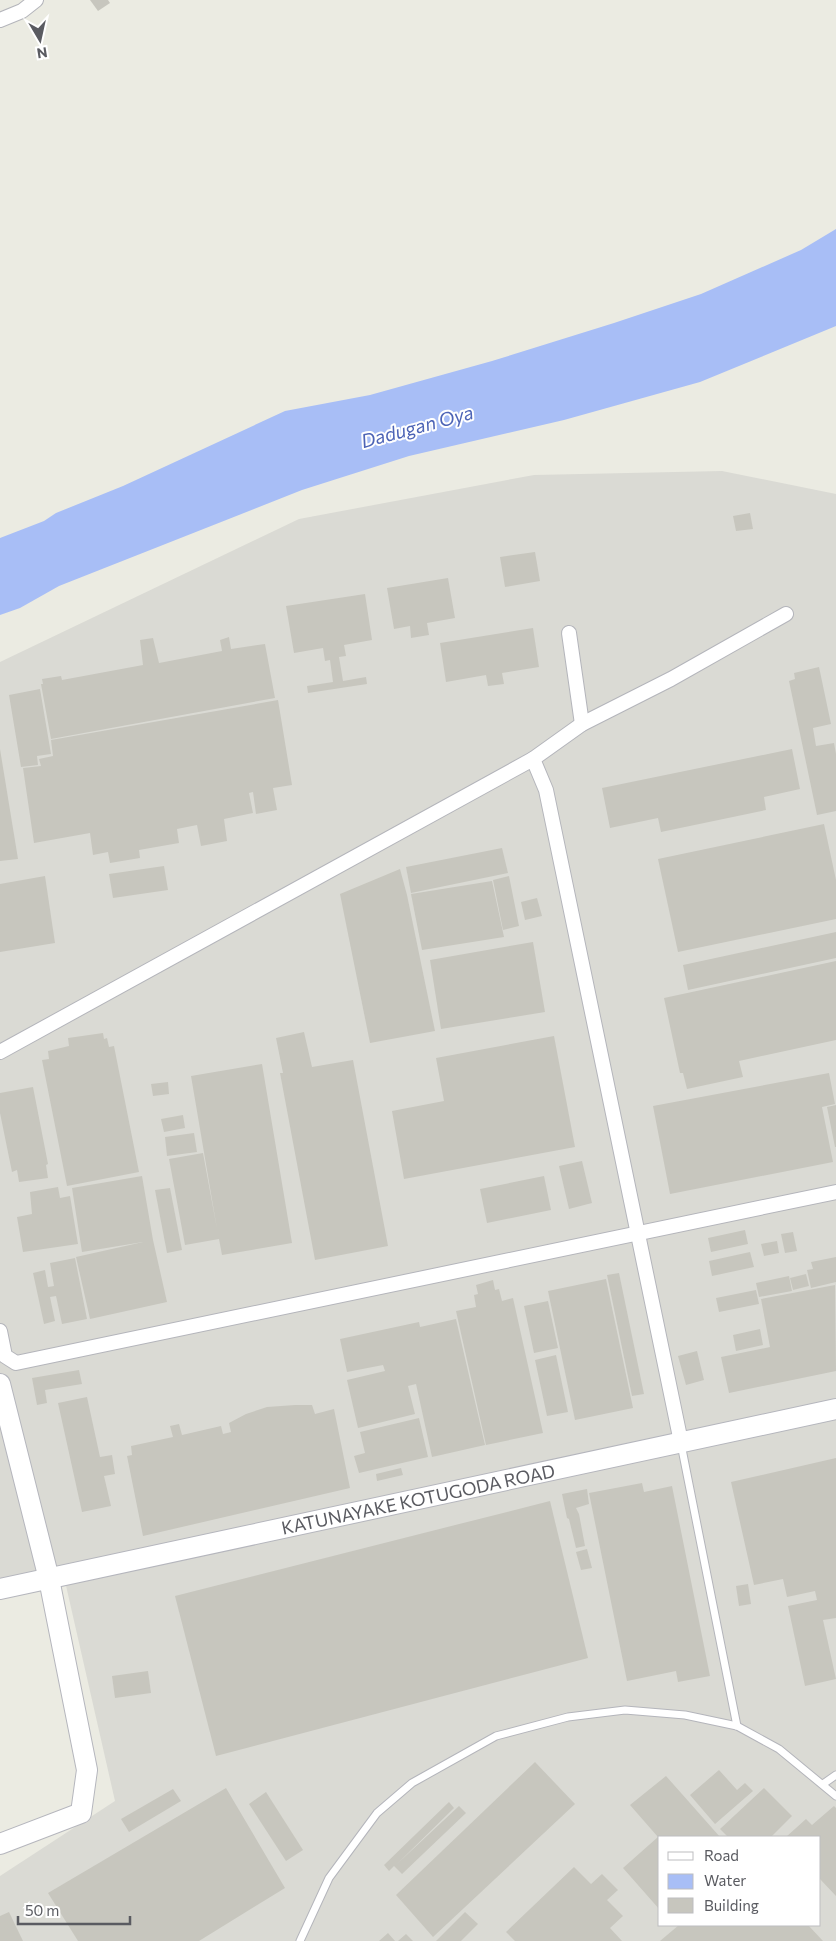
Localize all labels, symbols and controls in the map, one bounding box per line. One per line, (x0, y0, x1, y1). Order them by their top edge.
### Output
north arrow (15, 15, 65, 65)
text: N (36, 44, 49, 63)
water label: Dadugan Oya (358, 400, 476, 452)
street label: KATUNAYAKE KOTUGODA ROAD (279, 1459, 557, 1539)
legend (658, 1836, 821, 1926)
text: Road (704, 1846, 739, 1864)
text: Water (704, 1871, 746, 1889)
scale bar (18, 1894, 130, 1926)
text: Building (704, 1896, 759, 1914)
text: 50 m (25, 1901, 59, 1919)

